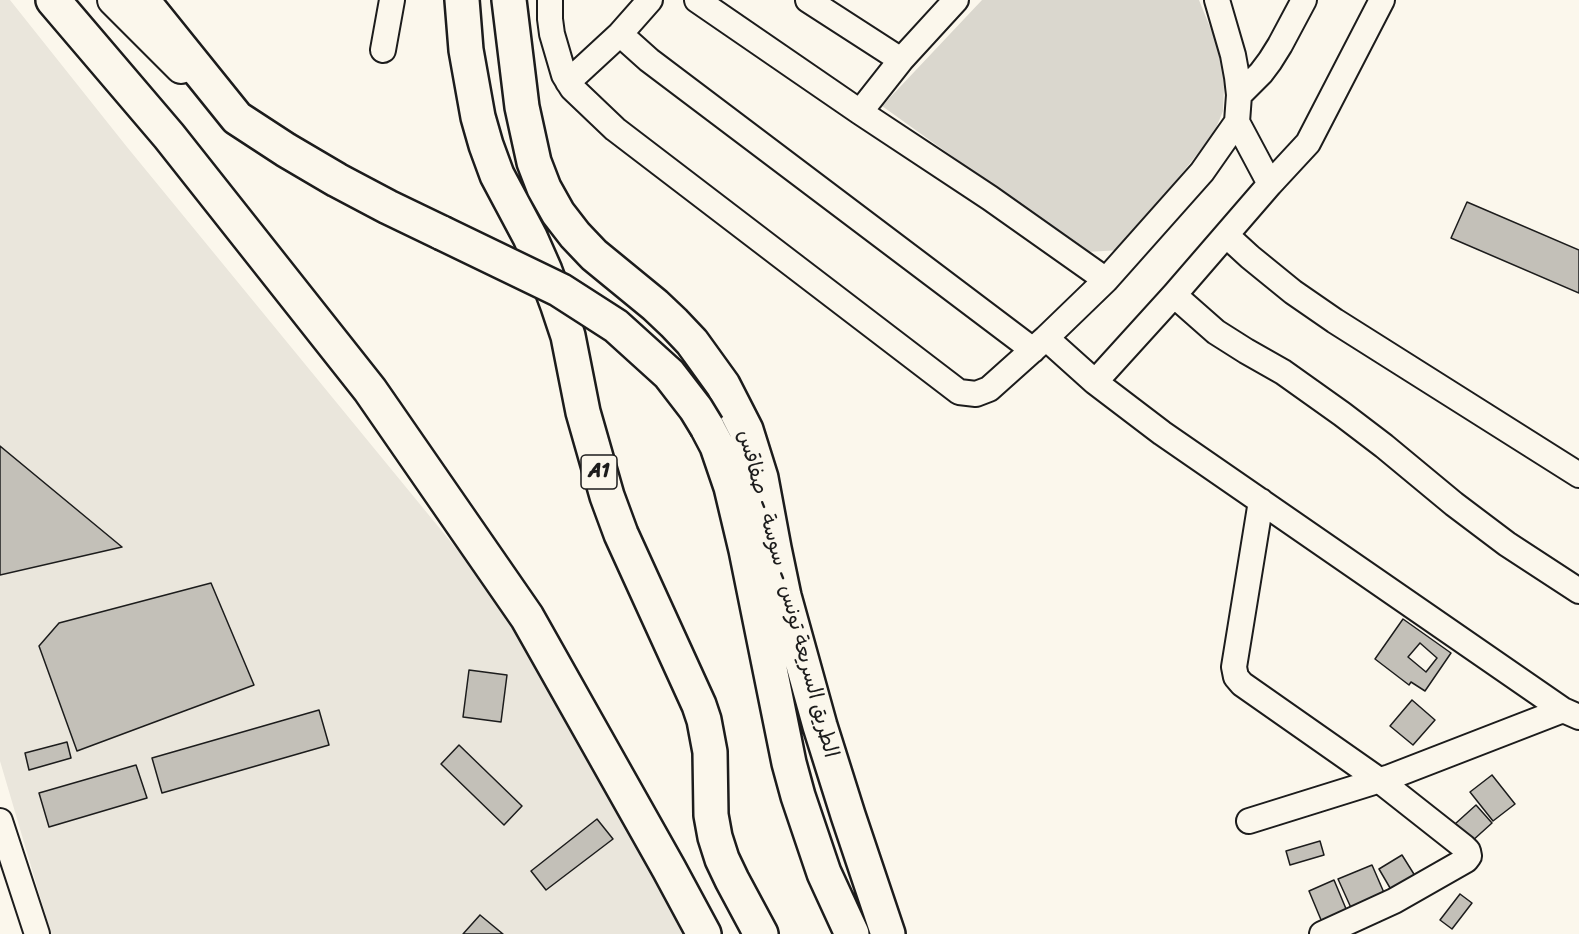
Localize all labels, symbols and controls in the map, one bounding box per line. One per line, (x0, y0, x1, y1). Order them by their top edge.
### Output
street label: الطريق السريعة تونس - سوسة - صفاقس (731, 427, 843, 761)
road number: A1 (581, 455, 617, 489)

